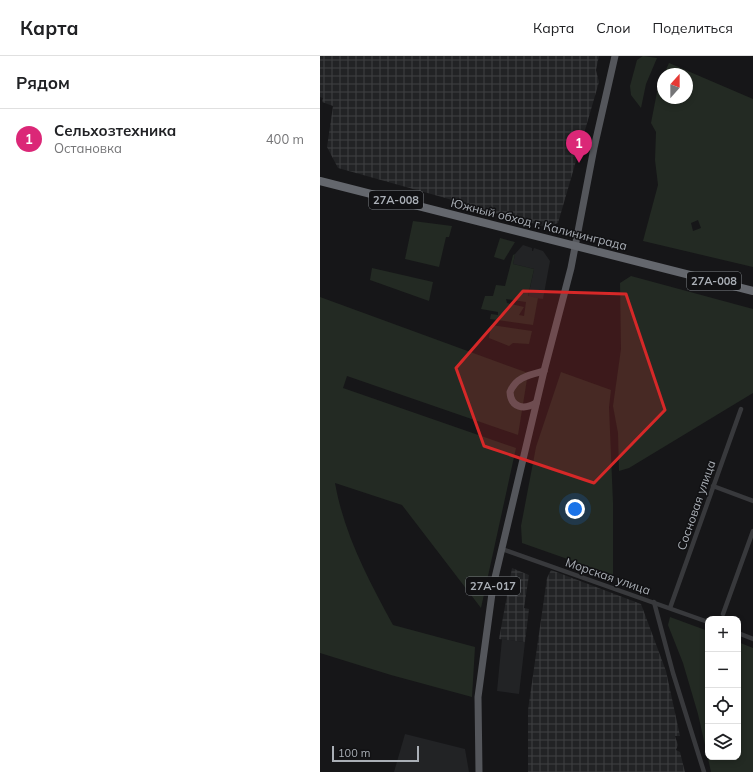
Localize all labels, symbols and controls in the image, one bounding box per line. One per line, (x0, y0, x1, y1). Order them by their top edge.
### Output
text: Карта (20, 16, 78, 40)
text: Карта (533, 19, 574, 37)
text: Слои (596, 19, 631, 37)
text: Поделиться (653, 19, 733, 37)
north arrow (657, 68, 693, 104)
text: Рядом (16, 72, 70, 93)
text: Сельхозтехника (54, 121, 176, 140)
pin: 1 (566, 130, 592, 163)
text: 1 (25, 131, 33, 147)
text: 400 m (266, 131, 304, 147)
text: Остановка (54, 140, 122, 156)
road number: 27А-008 (369, 191, 423, 209)
street label: Южный обход г. Калининграда (449, 195, 629, 253)
road number: 27А-008 (687, 272, 741, 290)
street label: Сосновая улица (674, 458, 718, 552)
your location (565, 499, 585, 519)
street label: Морская улица (563, 554, 653, 598)
road number: 27А-017 (466, 577, 520, 595)
map controls (705, 616, 741, 760)
button: + (705, 616, 741, 652)
button: − (705, 652, 741, 688)
button: locate (705, 688, 741, 724)
button: layers (705, 724, 741, 760)
scale bar (332, 744, 419, 763)
text: 100 m (338, 746, 370, 760)

